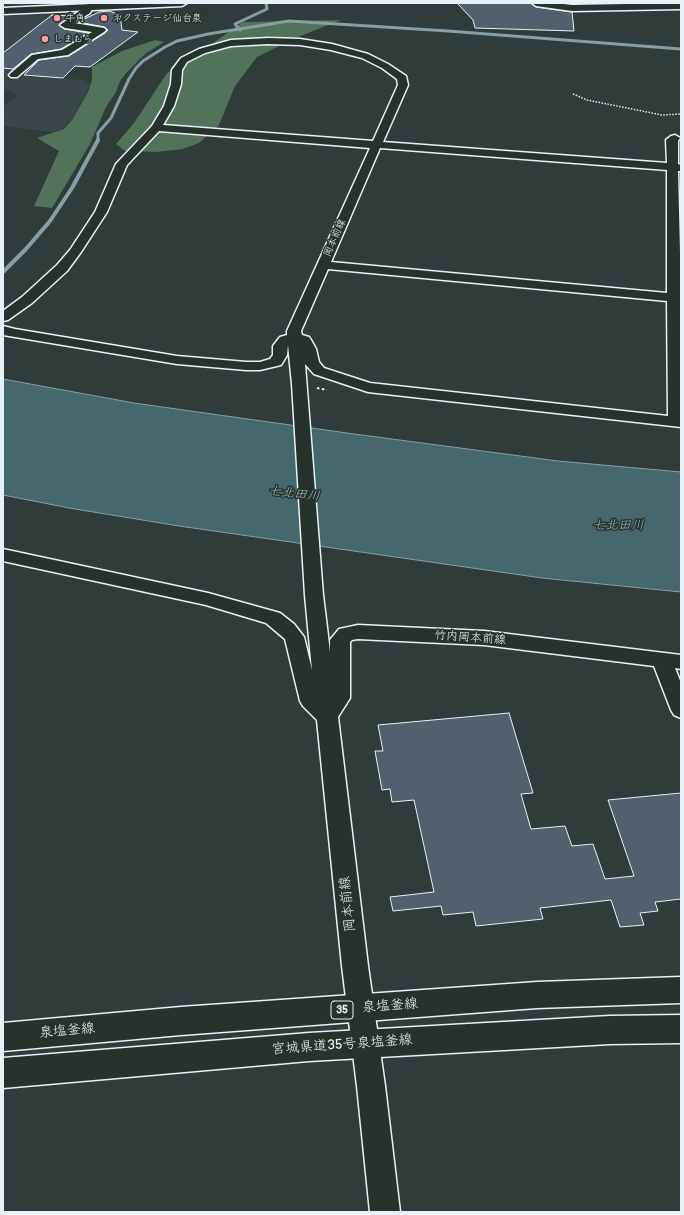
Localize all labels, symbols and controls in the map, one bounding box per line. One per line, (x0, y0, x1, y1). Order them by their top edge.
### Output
place label: 牛角 (65, 12, 85, 24)
place label: ネクステージ仙台泉 (112, 12, 202, 24)
marker: 牛角 (52, 13, 62, 23)
marker: ネクステージ仙台泉 (99, 13, 109, 23)
place label: しまむら (53, 33, 93, 45)
marker: しまむら (40, 34, 50, 44)
street label: 岡本前線 (321, 217, 349, 259)
water label: 七北田川 (267, 483, 321, 505)
water label: 七北田川 (592, 518, 644, 534)
street label: 竹内岡本前線 (434, 628, 506, 648)
street label: 岡本前線 (337, 875, 359, 933)
street label: 泉塩釜線 (361, 996, 419, 1016)
road number: 35 (331, 1001, 353, 1019)
street label: 泉塩釜線 (38, 1020, 96, 1042)
street label: 宮城県道35号泉塩釜線 (271, 1032, 413, 1058)

